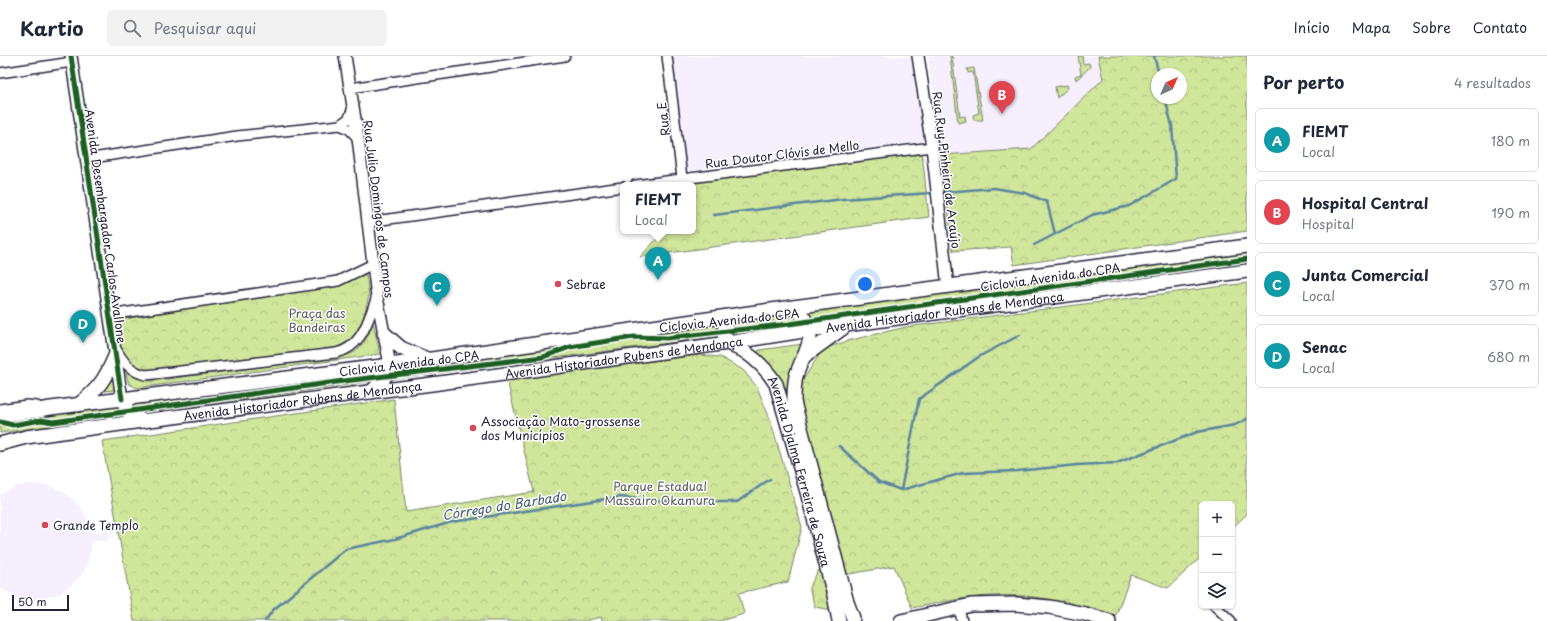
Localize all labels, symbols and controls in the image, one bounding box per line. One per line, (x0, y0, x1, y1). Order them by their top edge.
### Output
search box (107, 10, 387, 46)
text: Kartio (20, 14, 83, 42)
text: Pesquisar aqui (153, 16, 256, 39)
icon: search (121, 17, 143, 39)
text: Início (1294, 17, 1330, 38)
text: Mapa (1352, 17, 1390, 38)
text: Sobre (1412, 17, 1451, 38)
text: Contato (1473, 17, 1527, 38)
north arrow (1151, 68, 1187, 104)
text: Por perto (1263, 69, 1344, 95)
text: 4 resultados (1454, 73, 1531, 92)
pin: B (989, 81, 1015, 114)
street label: Rua Ruy Pinheiro de Araújo (928, 90, 966, 250)
street label: Rua E (652, 101, 674, 137)
street label: Avenida Desembargador Carlos Avallone (82, 108, 130, 344)
street label: Rua Julio Domingos de Campos (359, 119, 399, 300)
text: FIEMT (1302, 119, 1348, 142)
text: A (1272, 131, 1282, 150)
text: 180 m (1491, 131, 1530, 150)
street label: Rua Doutor Clóvis de Mello (704, 136, 860, 172)
text: Local (1302, 142, 1335, 161)
popup (620, 182, 696, 234)
text: FIEMT (635, 187, 681, 210)
text: Hospital Central (1302, 191, 1428, 214)
text: B (1273, 203, 1281, 222)
text: 190 m (1491, 203, 1530, 222)
text: Local (635, 210, 668, 229)
text: Hospital (1302, 214, 1354, 233)
pin: A (645, 247, 671, 280)
street label: Ciclovia Avenida do CPA (979, 258, 1121, 296)
text: Junta Comercial (1302, 263, 1429, 286)
pin: C (424, 273, 450, 306)
your location (855, 274, 875, 294)
place label: Sebrae (566, 275, 606, 293)
text: C (1272, 275, 1282, 294)
text: 370 m (1489, 275, 1530, 294)
marker: Sebrae (553, 279, 563, 289)
text: Local (1302, 286, 1335, 305)
street label: Avenida Historiador Rubens de Mendonça (824, 287, 1065, 337)
park label: Praça das Bandeiras (288, 304, 346, 336)
street label: Ciclovia Avenida do CPA (658, 304, 800, 336)
pin: D (70, 310, 96, 343)
street label: Avenida Historiador Rubens de Mendonça (504, 332, 745, 383)
text: Senac (1302, 335, 1347, 358)
street label: Ciclovia Avenida do CPA (338, 345, 480, 381)
text: D (1272, 347, 1282, 366)
text: 680 m (1487, 347, 1530, 366)
text: Local (1302, 358, 1335, 377)
street label: Avenida Djalma Ferreira de Souza (764, 372, 835, 569)
street label: Avenida Historiador Rubens de Mendonça (183, 376, 423, 425)
place label: Associação Mato-grossense dos Municípios (481, 412, 641, 444)
marker: Associação Mato-grossense dos Municípios (468, 423, 478, 433)
park label: Parque Estadual Massairo Okamura (605, 477, 716, 509)
water label: Córrego do Barbado (441, 486, 568, 524)
map controls (1199, 501, 1235, 609)
button: + (1199, 501, 1235, 537)
place label: Grande Templo (53, 516, 139, 534)
marker: Grande Templo (40, 520, 50, 530)
button: − (1199, 537, 1235, 573)
button: layers (1199, 573, 1235, 609)
scale bar (12, 593, 69, 612)
text: 50 m (18, 593, 47, 610)

